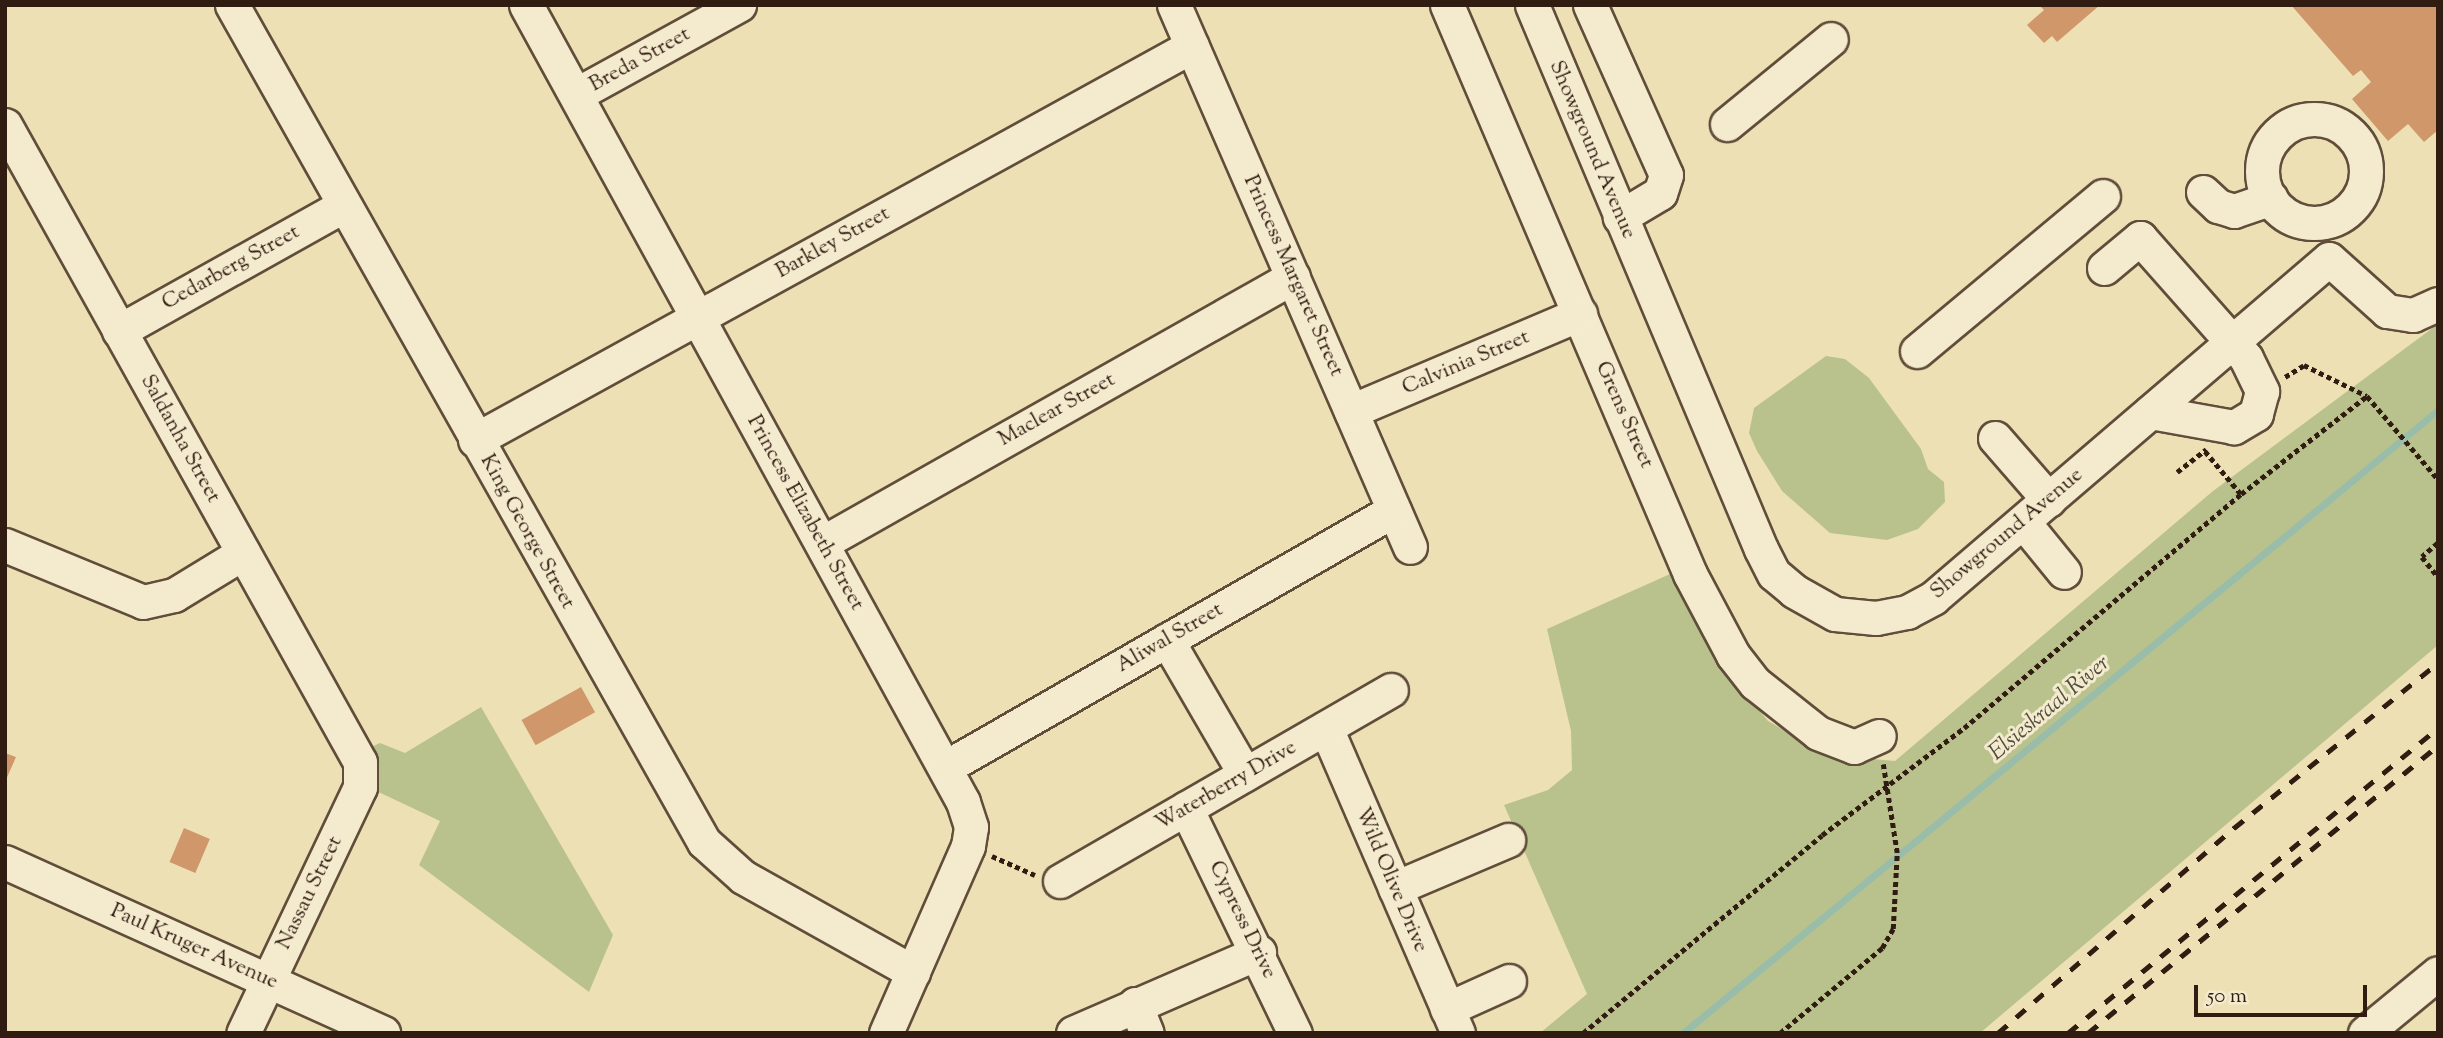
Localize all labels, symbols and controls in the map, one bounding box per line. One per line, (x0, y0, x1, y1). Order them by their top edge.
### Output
street label: Breda Street (585, 22, 695, 98)
street label: Showground Avenue (1543, 57, 1641, 243)
street label: Princess Margaret Street (1237, 172, 1349, 380)
street label: Barkley Street (772, 201, 894, 285)
street label: Cedarberg Street (158, 220, 304, 316)
street label: Calvinia Street (1399, 325, 1533, 401)
street label: Grens Street (1589, 358, 1659, 472)
street label: Maclear Street (994, 368, 1120, 452)
street label: Saldanha Street (134, 371, 226, 507)
street label: Princess Elizabeth Street (741, 411, 869, 615)
street label: King George Street (474, 450, 580, 614)
street label: Showground Avenue (1926, 463, 2088, 605)
street label: Aliwal Street (1112, 597, 1228, 679)
water label: Elsieskraal River (1984, 650, 2116, 768)
street label: Waterberry Drive (1151, 735, 1301, 837)
street label: Wild Olive Drive (1349, 804, 1433, 956)
street label: Nassau Street (272, 832, 348, 954)
street label: Cypress Drive (1203, 857, 1281, 983)
street label: Paul Kruger Avenue (106, 899, 282, 995)
scale bar (2198, 972, 2371, 1016)
text: 50 m (2207, 982, 2247, 1012)

